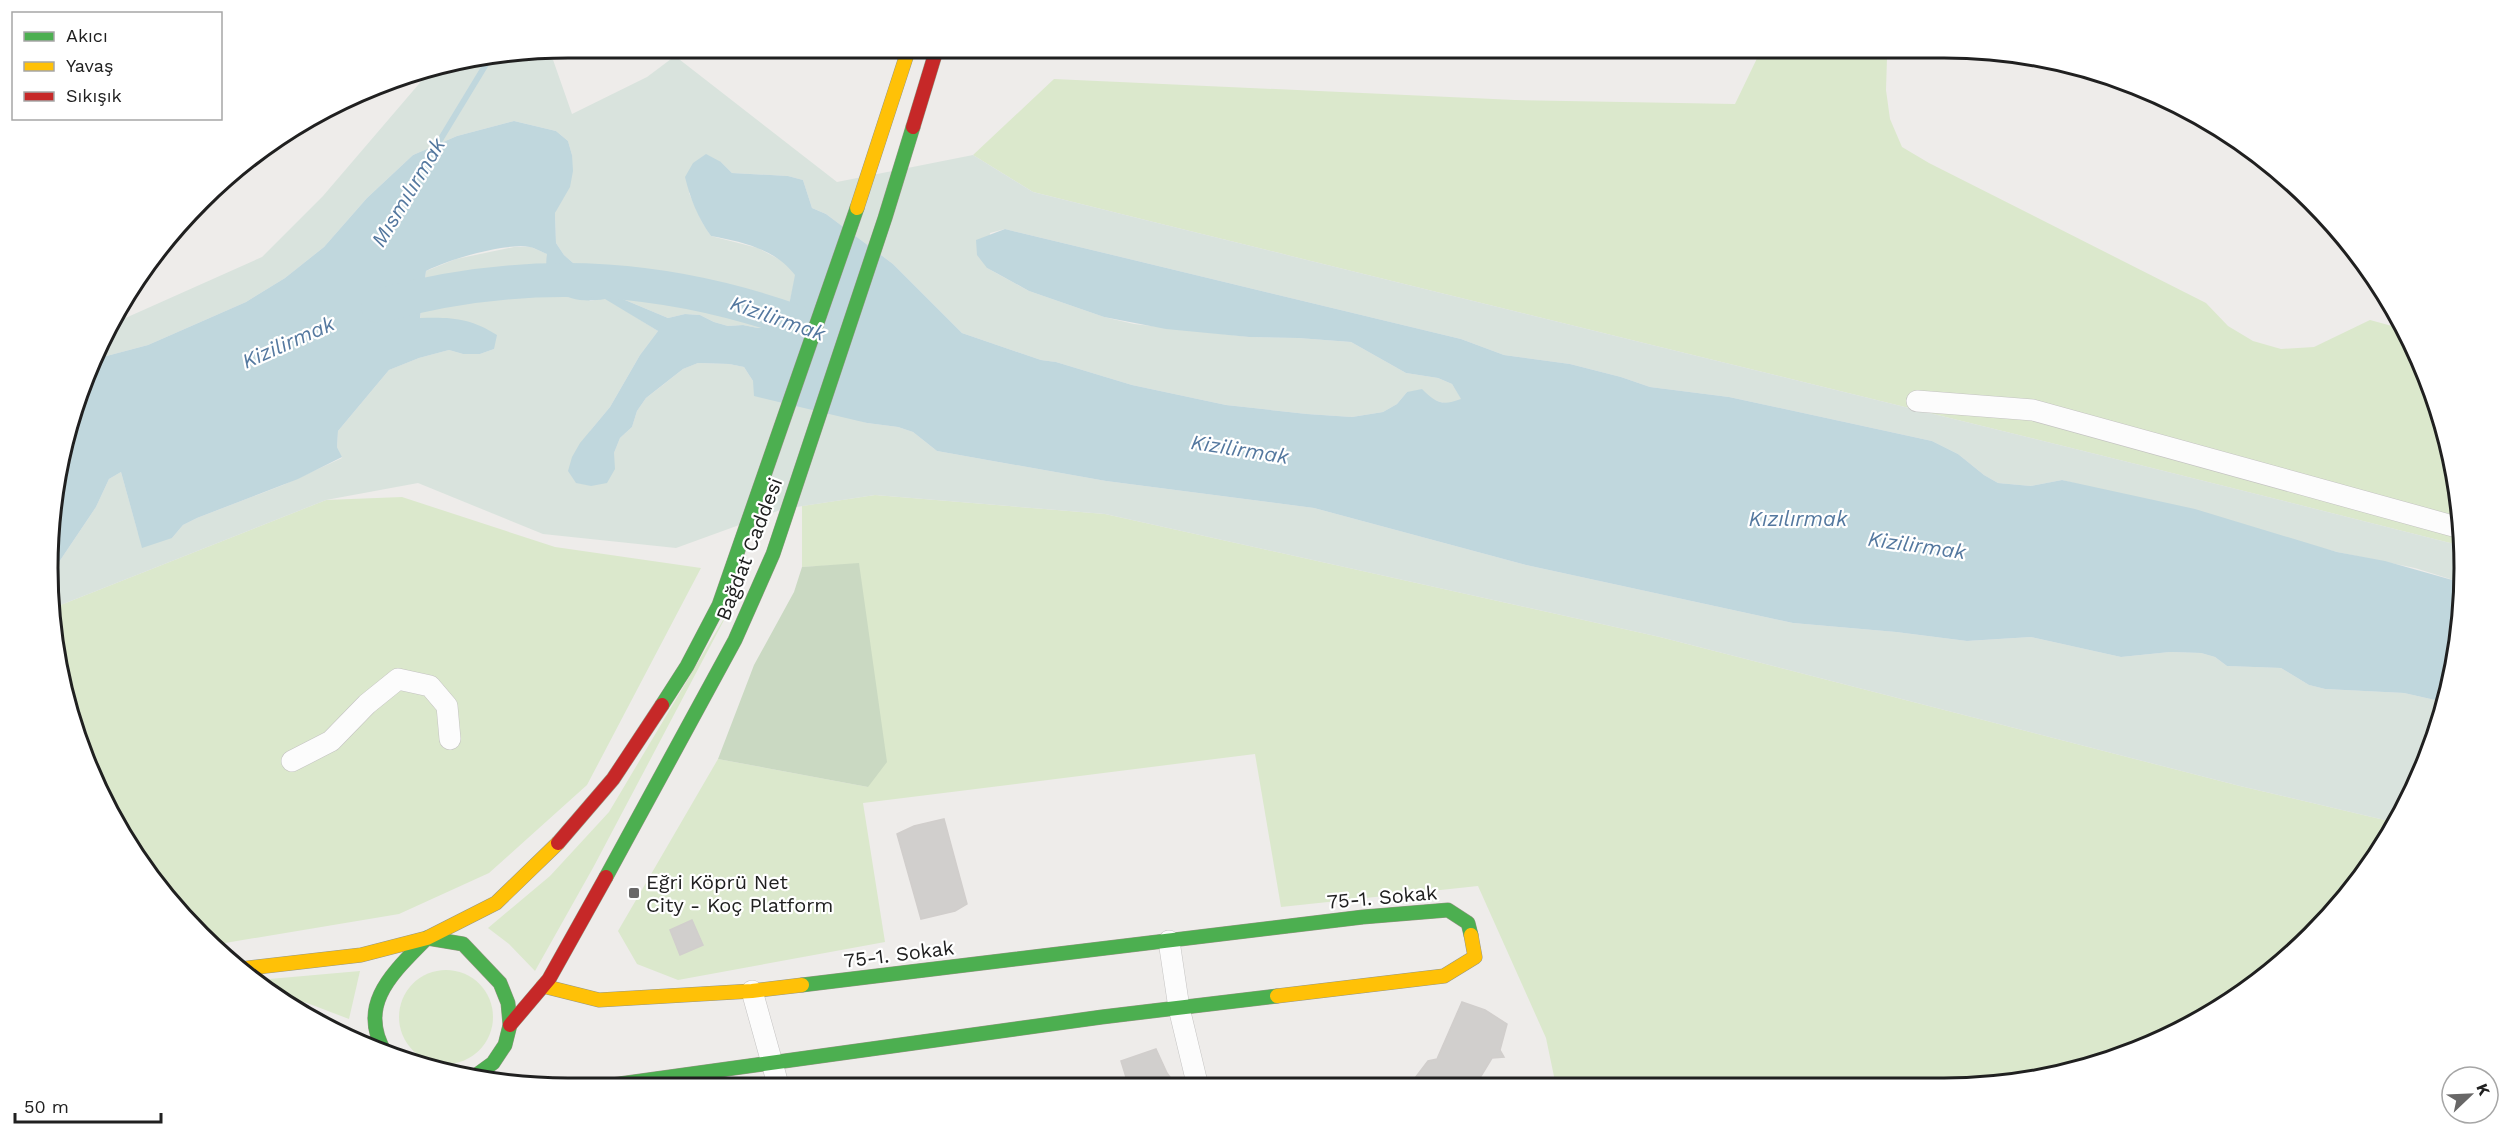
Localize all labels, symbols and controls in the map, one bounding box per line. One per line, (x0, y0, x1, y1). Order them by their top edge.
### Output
legend (12, 12, 222, 120)
text: Akıcı (66, 25, 108, 46)
text: Yavaş (66, 55, 113, 76)
text: Sıkışık (66, 85, 122, 106)
water label: Mısmılırmak (366, 133, 451, 251)
water label: Kizilirmak (727, 290, 829, 346)
water label: Kizilirmak (238, 310, 339, 374)
water label: Kizilirmak (1189, 429, 1291, 469)
street label: Bağdat Caddesi (711, 474, 787, 624)
water label: Kızılırmak (1749, 506, 1848, 531)
water label: Kizilirmak (1866, 526, 1968, 564)
place label: Eğri Köprü Net City - Koç Platform (646, 870, 833, 917)
street label: 75-1. Sokak (1326, 880, 1438, 914)
marker: Eğri Köprü Net City - Koç Platform (627, 886, 641, 900)
street label: 75-1. Sokak (843, 935, 955, 973)
north arrow (2440, 1065, 2500, 1125)
text: K (2472, 1081, 2494, 1098)
scale bar (15, 1086, 160, 1124)
text: 50 m (24, 1096, 69, 1117)

